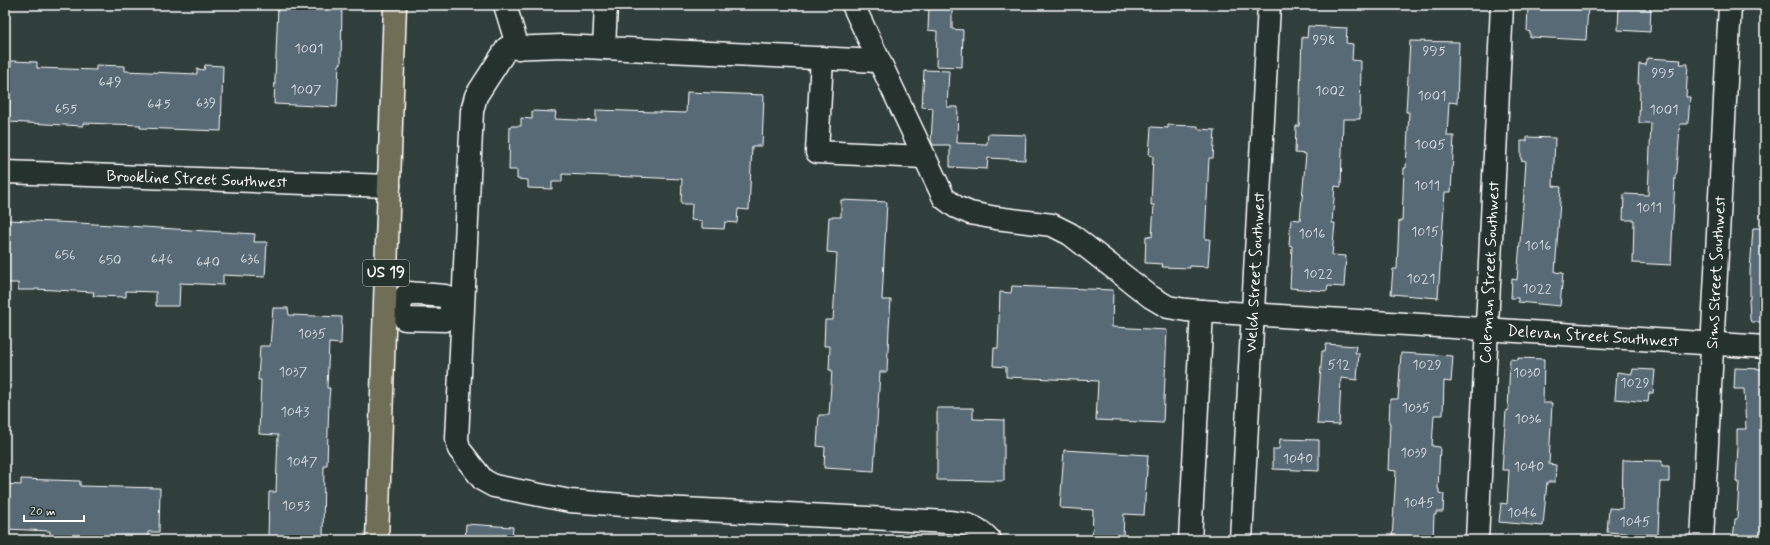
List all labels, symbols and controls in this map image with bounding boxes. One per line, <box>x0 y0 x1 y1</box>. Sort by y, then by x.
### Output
house number: 998 <box>1313 31 1335 49</box>
house number: 1001 <box>295 40 323 58</box>
house number: 995 <box>1422 42 1446 60</box>
house number: 995 <box>1651 64 1675 82</box>
house number: 649 <box>98 73 122 91</box>
house number: 1007 <box>290 81 322 99</box>
house number: 1002 <box>1315 82 1345 100</box>
house number: 1001 <box>1418 87 1446 105</box>
house number: 639 <box>196 94 216 112</box>
house number: 645 <box>147 95 171 113</box>
house number: 655 <box>55 100 77 118</box>
house number: 1001 <box>1650 101 1678 119</box>
house number: 1005 <box>1414 136 1446 154</box>
street label: Brookline Street Southwest <box>106 165 288 193</box>
house number: 1011 <box>1414 177 1440 195</box>
street label: Coleman Street Southwest <box>1475 181 1504 364</box>
street label: Welch Street Southwest <box>1240 191 1270 353</box>
street label: Sims Street Southwest <box>1702 195 1731 350</box>
house number: 1011 <box>1636 199 1662 217</box>
house number: 1015 <box>1411 223 1439 241</box>
house number: 1016 <box>1299 225 1325 243</box>
house number: 1016 <box>1525 237 1551 255</box>
house number: 656 <box>54 246 76 264</box>
house number: 646 <box>151 250 173 268</box>
house number: 636 <box>240 250 260 268</box>
house number: 650 <box>98 251 122 269</box>
house number: 640 <box>196 253 220 271</box>
road number: US 19 <box>363 260 409 286</box>
house number: 1022 <box>1303 265 1333 283</box>
house number: 1021 <box>1407 270 1435 288</box>
house number: 1022 <box>1522 280 1552 298</box>
street label: Delevan Street Southwest <box>1506 320 1679 352</box>
house number: 1035 <box>298 325 326 343</box>
house number: 512 <box>1328 356 1350 374</box>
house number: 1029 <box>1412 356 1442 374</box>
house number: 1037 <box>279 363 308 381</box>
house number: 1030 <box>1513 364 1541 382</box>
house number: 1029 <box>1620 374 1650 392</box>
house number: 1035 <box>1402 399 1430 417</box>
house number: 1043 <box>281 403 309 421</box>
house number: 1036 <box>1514 410 1542 428</box>
house number: 1039 <box>1401 444 1428 462</box>
house number: 1040 <box>1283 450 1313 468</box>
house number: 1047 <box>286 453 318 471</box>
house number: 1040 <box>1514 458 1544 476</box>
house number: 1045 <box>1404 494 1434 512</box>
scale bar <box>24 497 84 523</box>
house number: 1053 <box>282 497 310 515</box>
text: 20 m <box>30 504 56 520</box>
house number: 1046 <box>1507 504 1537 522</box>
house number: 1045 <box>1620 513 1650 531</box>

